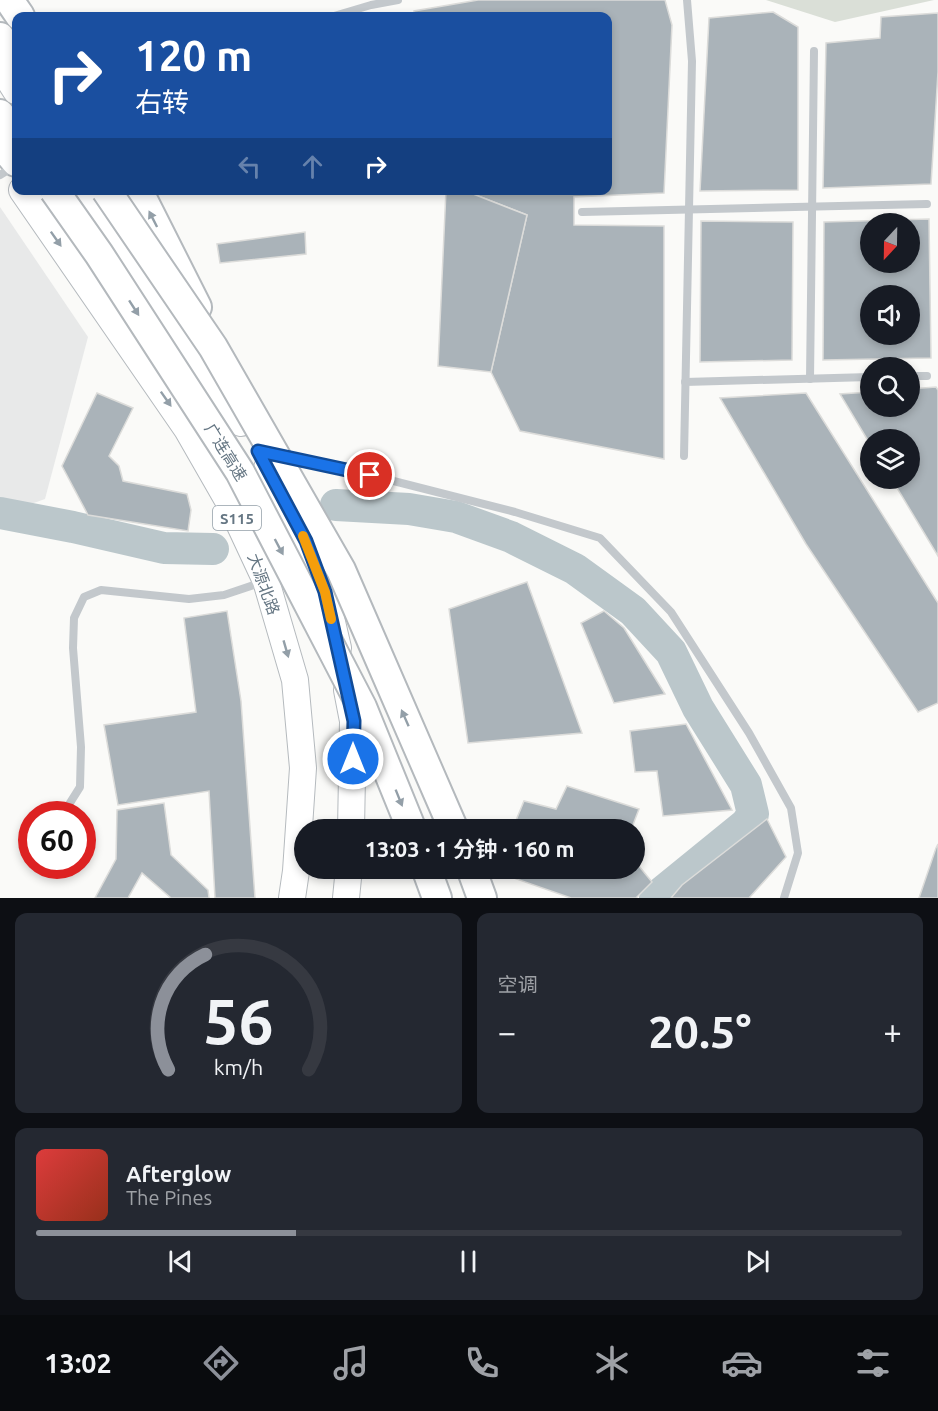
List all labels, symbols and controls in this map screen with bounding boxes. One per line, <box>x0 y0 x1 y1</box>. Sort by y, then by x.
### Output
text: 120 m <box>135 32 252 79</box>
icon: right <box>36 36 114 114</box>
text: 右转 <box>135 87 189 117</box>
icon: left <box>233 150 266 183</box>
icon: ahead <box>296 150 329 183</box>
icon: right <box>359 150 392 183</box>
one-way arrow <box>148 211 158 228</box>
north arrow <box>860 213 920 273</box>
map controls <box>860 213 920 489</box>
one-way arrow <box>50 230 62 246</box>
button: sound <box>860 285 920 345</box>
one-way arrow <box>129 300 140 316</box>
button: search <box>860 357 920 417</box>
one-way arrow <box>160 391 171 407</box>
street label: 广连高速 <box>201 420 251 484</box>
button: layers <box>860 429 920 489</box>
pin <box>344 449 395 500</box>
icon: arrive <box>353 458 386 491</box>
road number: S115 <box>213 506 261 530</box>
one-way arrow <box>274 538 284 555</box>
street label: 大源北路 <box>245 551 283 617</box>
one-way arrow <box>282 640 291 658</box>
one-way arrow <box>400 709 410 727</box>
position arrow <box>321 727 385 791</box>
one-way arrow <box>395 789 404 807</box>
speed limit sign: 60 <box>18 801 96 879</box>
text: 13:03 · 1 分钟 · 160 m <box>365 836 574 861</box>
text: 空调 <box>498 973 538 996</box>
text: 56 <box>203 986 273 1056</box>
text: 20.5° <box>648 1006 751 1057</box>
text: − <box>498 1013 516 1050</box>
text: + <box>883 1013 902 1050</box>
text: km/h <box>213 1055 263 1079</box>
text: Afterglow <box>126 1161 231 1186</box>
text: The Pines <box>126 1186 212 1209</box>
icon: previous <box>164 1245 197 1278</box>
icon: pause <box>452 1245 485 1278</box>
icon: next <box>741 1245 774 1278</box>
icon: directions <box>200 1342 242 1384</box>
icon: music <box>330 1342 372 1384</box>
icon: phone <box>461 1342 503 1384</box>
icon: climate <box>591 1342 633 1384</box>
icon: car <box>721 1342 763 1384</box>
icon: filters <box>852 1342 894 1384</box>
text: 13:02 <box>44 1348 112 1378</box>

